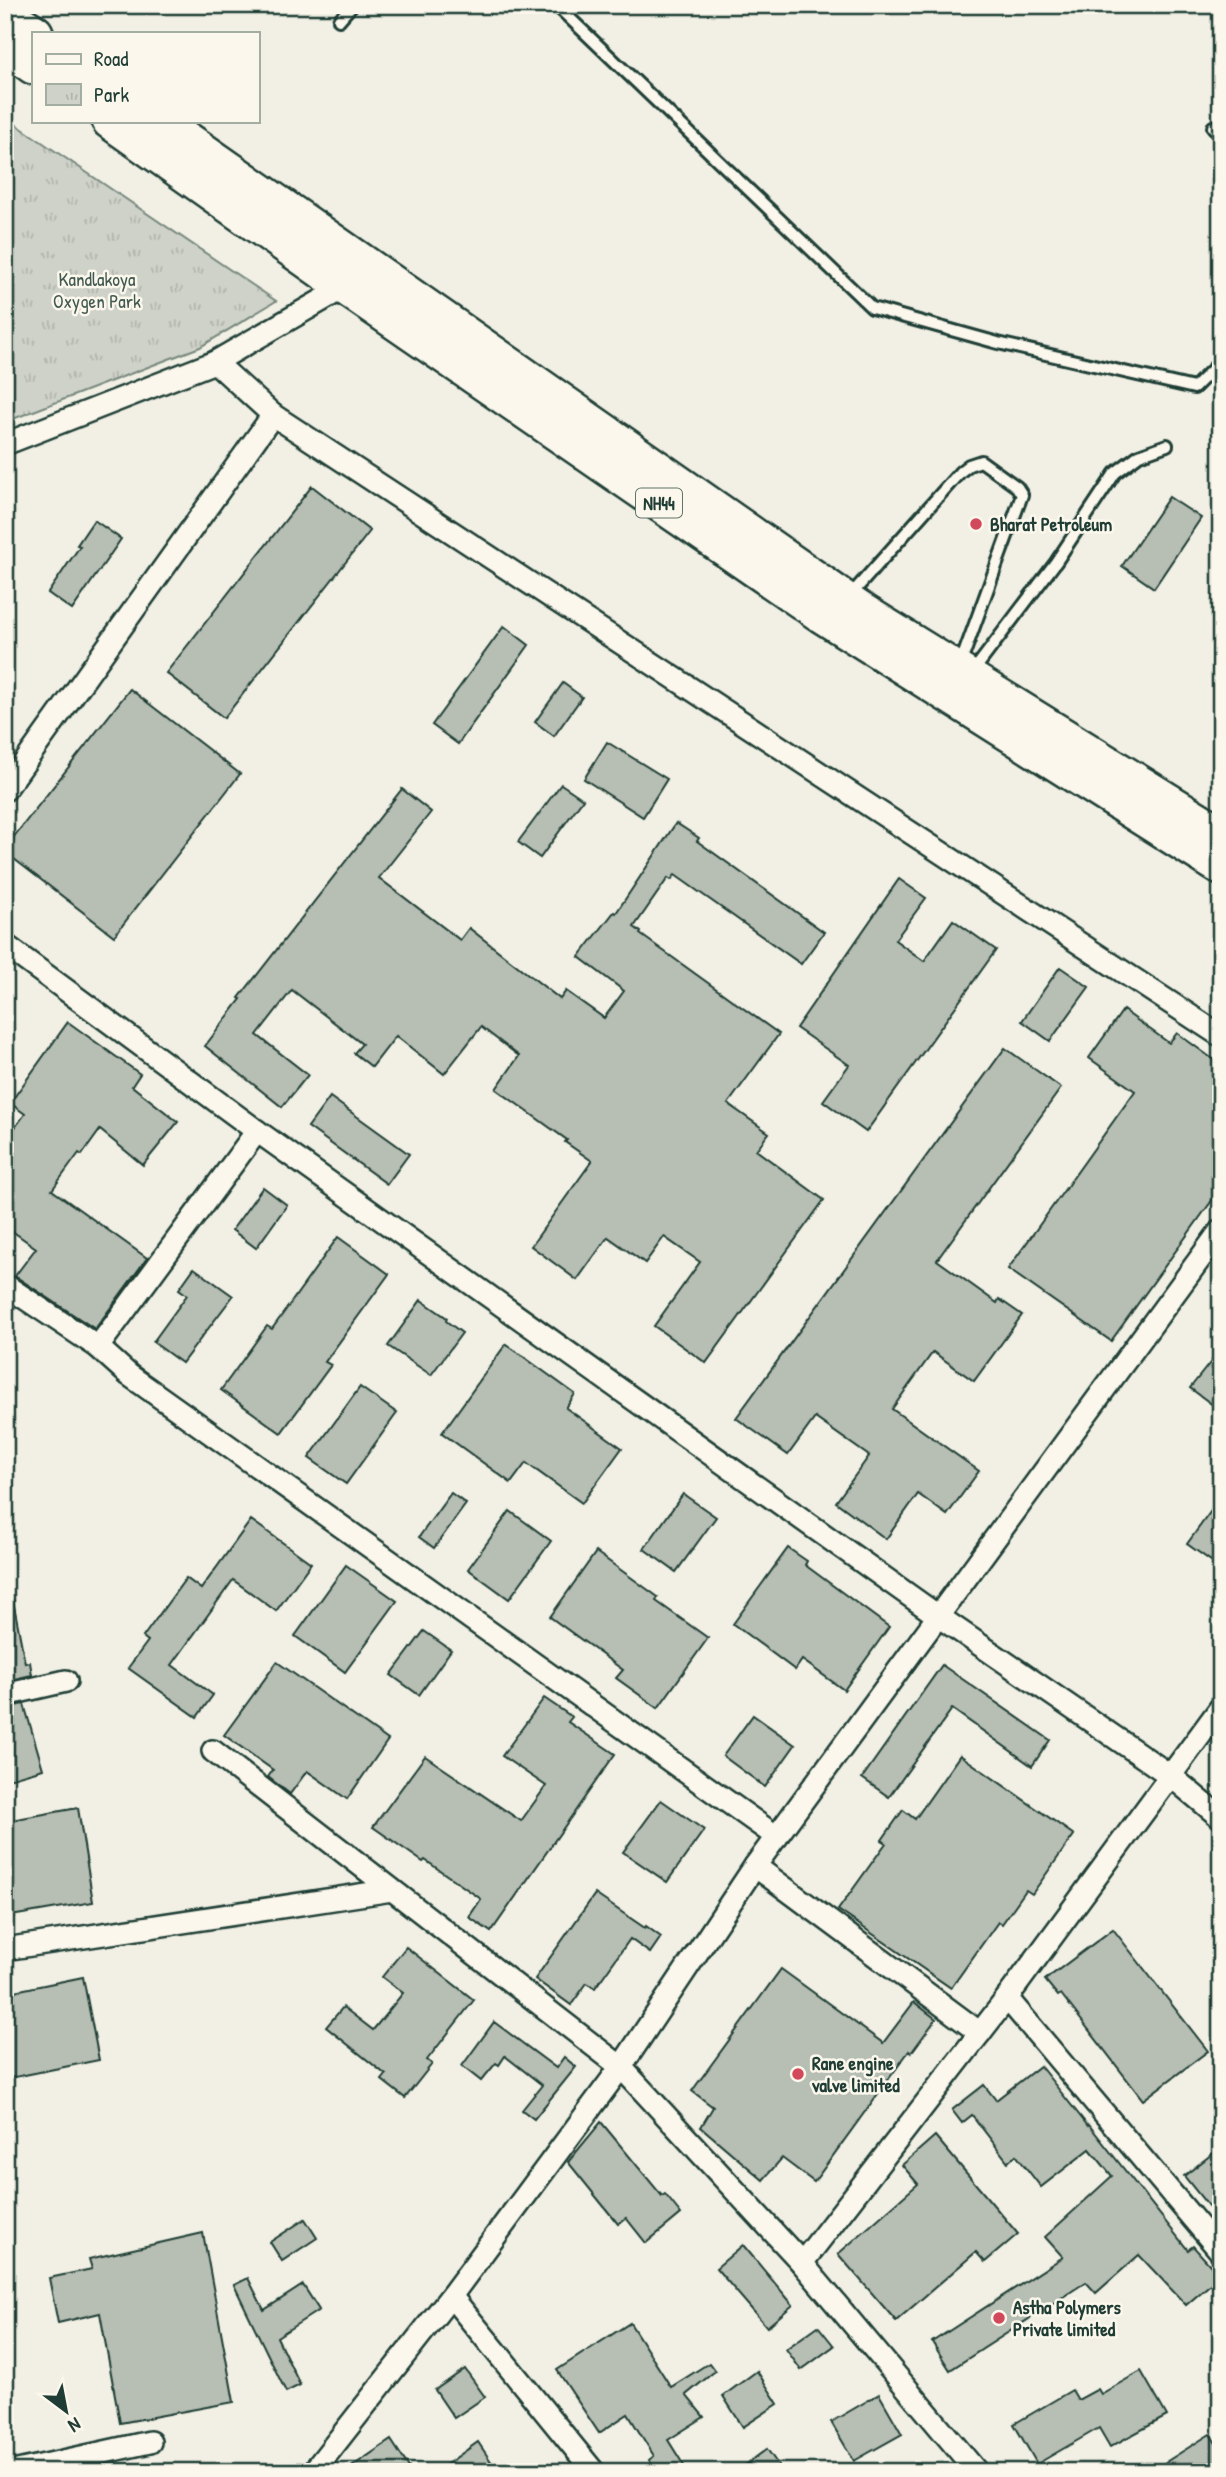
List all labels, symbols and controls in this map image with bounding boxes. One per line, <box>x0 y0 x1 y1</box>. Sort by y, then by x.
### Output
legend <box>32 32 259 122</box>
text: Road <box>94 44 128 73</box>
text: Park <box>94 80 129 109</box>
park label: Kandlakoya Oxygen Park <box>53 266 141 314</box>
road number: NH44 <box>636 489 682 518</box>
place label: Bharat Petroleum <box>990 511 1112 537</box>
marker: Bharat Petroleum <box>968 516 984 532</box>
place label: Rane engine valve limited <box>812 2050 900 2098</box>
marker: Rane engine valve limited <box>790 2066 806 2082</box>
place label: Astha Polymers Private limited <box>1013 2294 1122 2342</box>
marker: Astha Polymers Private limited <box>991 2310 1007 2326</box>
north arrow <box>32 2376 102 2446</box>
text: N <box>64 2412 86 2439</box>

